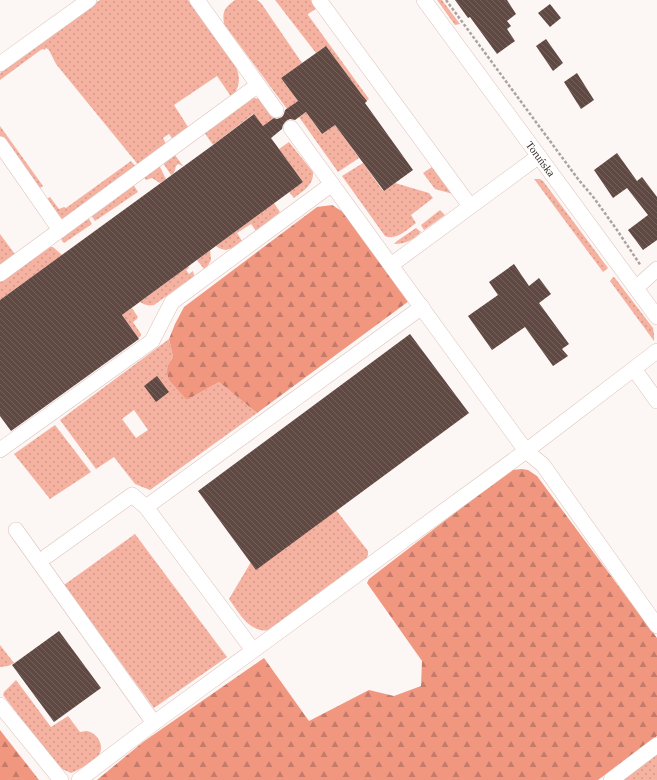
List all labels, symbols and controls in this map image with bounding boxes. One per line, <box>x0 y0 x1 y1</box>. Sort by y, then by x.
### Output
street label: Toruńska <box>524 139 558 179</box>

